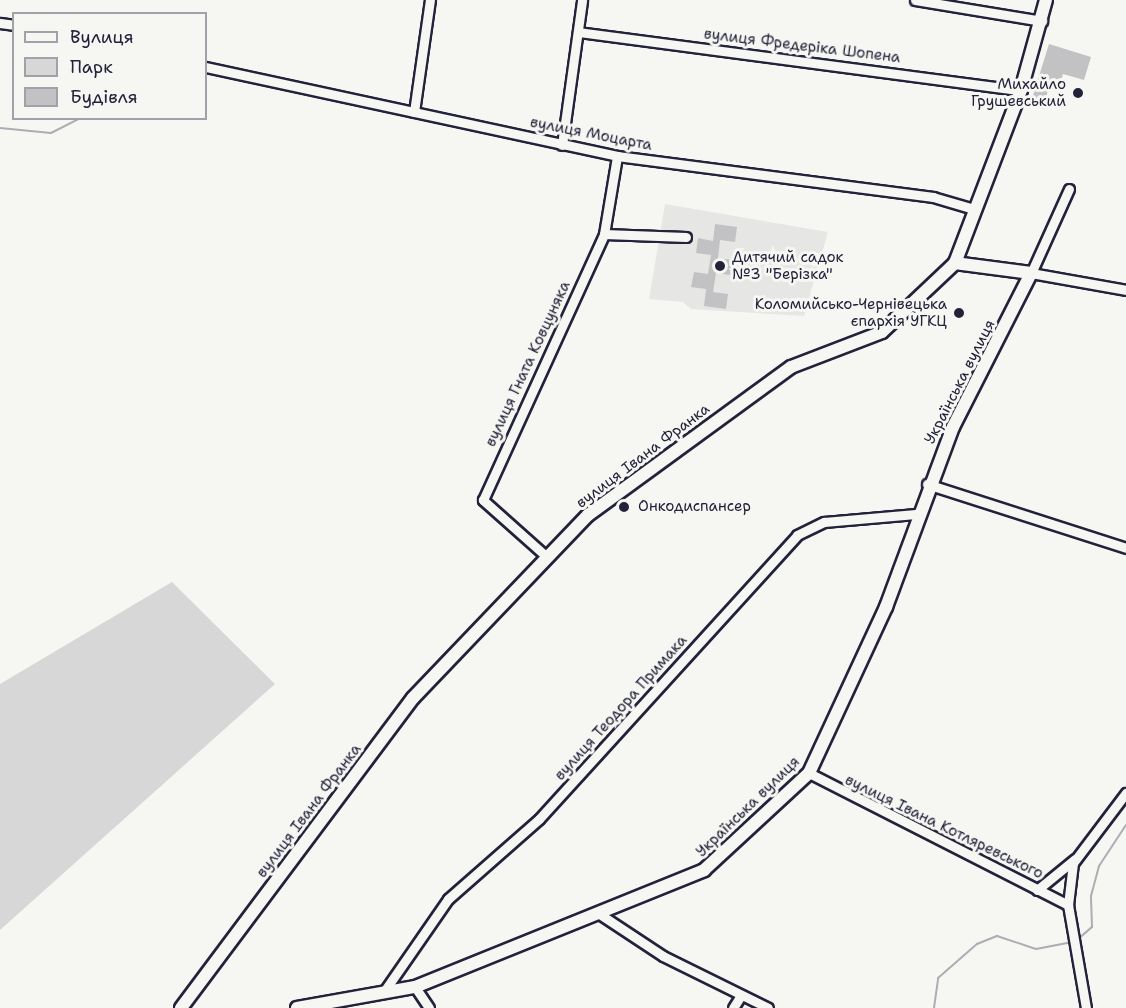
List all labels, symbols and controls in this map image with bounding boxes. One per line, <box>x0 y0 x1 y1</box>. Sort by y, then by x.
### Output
legend <box>12 12 207 120</box>
text: Вулиця <box>70 25 134 49</box>
street label: вулиця Фредеріка Шопена <box>703 25 901 67</box>
text: Парк <box>70 55 113 79</box>
place label: Михайло Грушевський <box>971 75 1066 110</box>
text: Будівля <box>70 85 138 109</box>
marker: Михайло Грушевський <box>1071 86 1085 100</box>
street label: вулиця Моцарта <box>529 113 653 155</box>
place label: Дитячий садок №3 "Берізка" <box>732 248 844 283</box>
marker: Дитячий садок №3 "Берізка" <box>713 259 727 273</box>
street label: вулиця Гната Ковцуняка <box>482 278 574 450</box>
place label: Коломийсько-Чернівецька єпархія УГКЦ <box>755 295 947 330</box>
marker: Коломийсько-Чернівецька єпархія УГКЦ <box>952 306 966 320</box>
street label: Українська вулиця <box>921 317 999 447</box>
street label: вулиця Івана Франка <box>573 400 713 512</box>
marker: Онкодиспансер <box>615 498 633 516</box>
place label: Онкодиспансер <box>638 498 751 516</box>
street label: вулиця Теодора Примака <box>551 632 691 784</box>
street label: вулиця Івана Франка <box>253 741 365 881</box>
street label: Українська вулиця <box>692 753 804 861</box>
street label: вулиця Івана Котляревського <box>842 771 1046 883</box>

